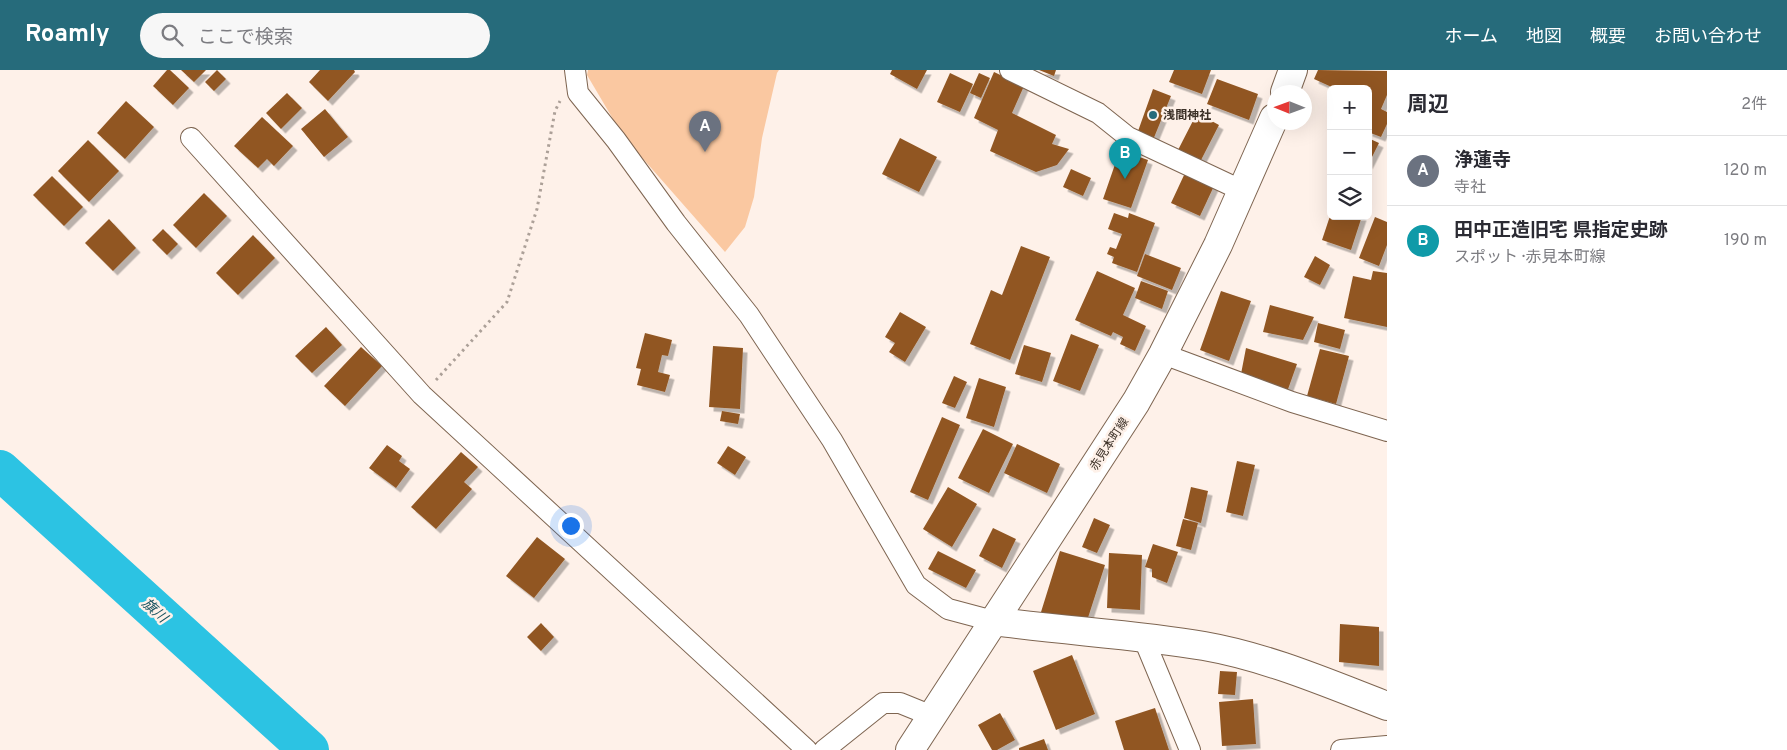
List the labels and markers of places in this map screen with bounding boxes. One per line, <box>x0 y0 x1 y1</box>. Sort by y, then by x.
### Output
place label: 浅間神社 <box>1163 108 1211 124</box>
marker: 浅間神社 <box>1147 109 1159 121</box>
pin: A <box>689 111 721 152</box>
pin: B <box>1109 138 1141 179</box>

